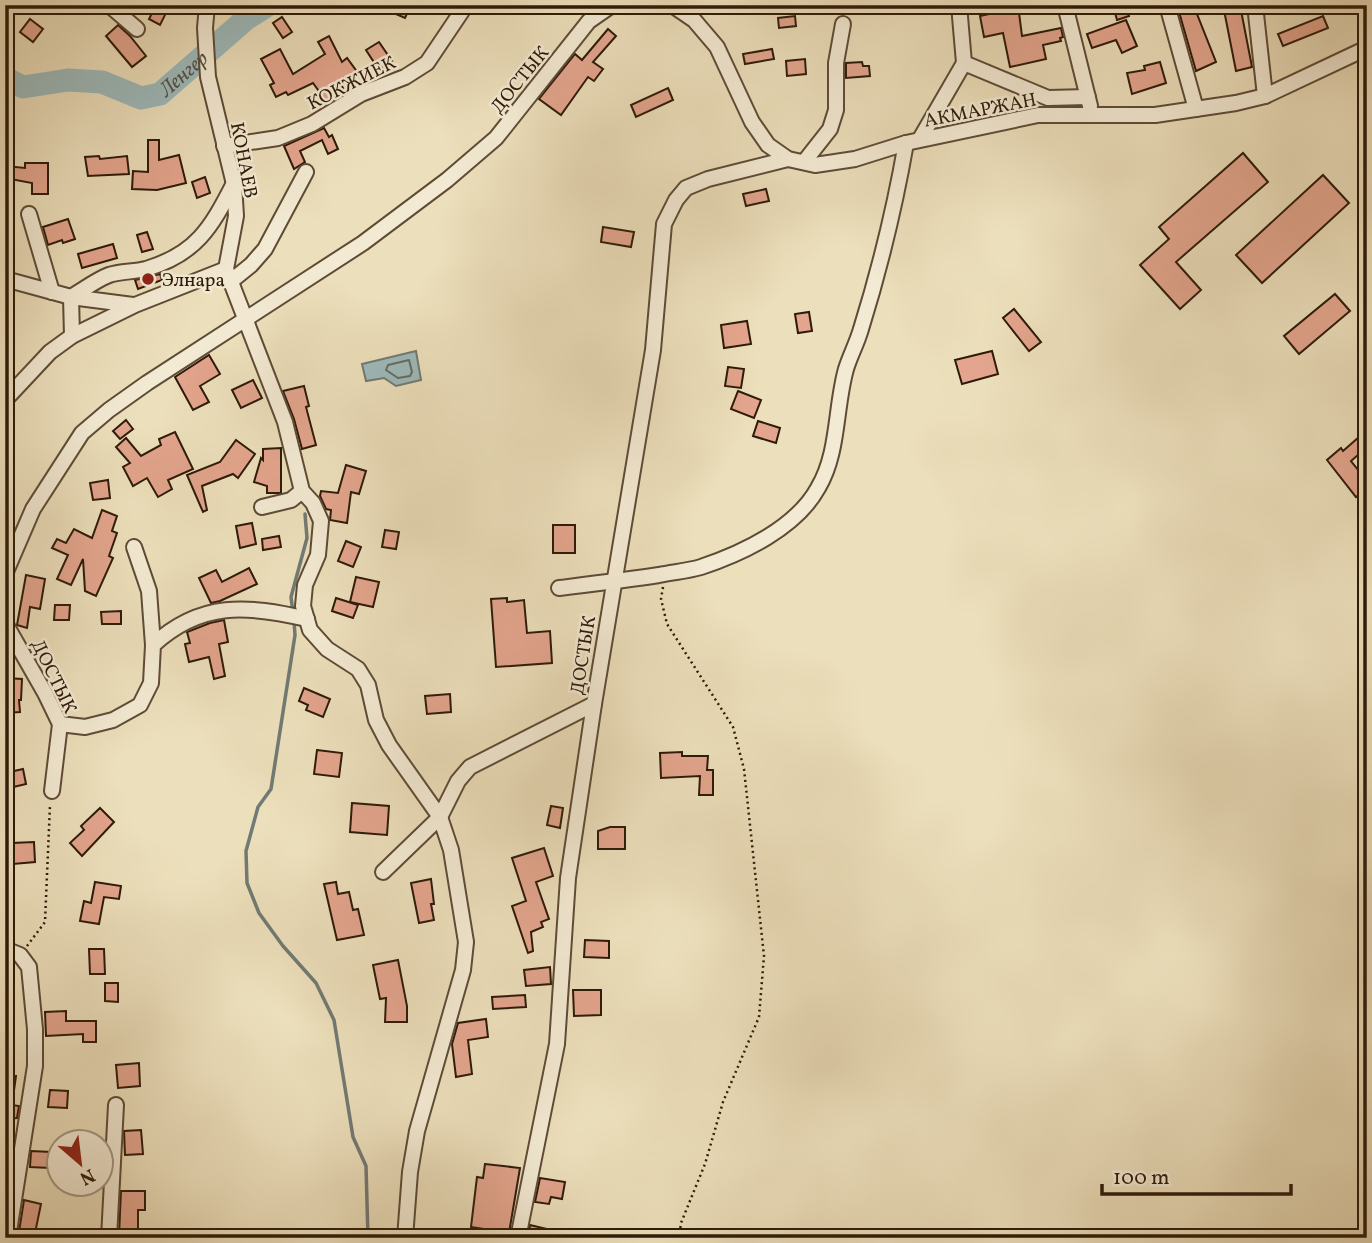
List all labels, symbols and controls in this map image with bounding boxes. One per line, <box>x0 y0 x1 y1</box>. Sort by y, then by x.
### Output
street label: ДОСТЫК <box>485 41 556 119</box>
water label: Ленгер <box>152 45 215 105</box>
street label: КОКЖИЕК <box>303 50 401 117</box>
street label: АКМАРЖАН <box>922 87 1039 135</box>
street label: КОНАЕВ <box>223 120 263 201</box>
place label: Элнара <box>162 268 225 294</box>
marker: Элнара <box>140 271 156 287</box>
street label: ДОСТЫК <box>565 614 603 697</box>
street label: ДОСТЫК <box>24 635 82 719</box>
north arrow <box>46 1128 116 1198</box>
scale bar <box>1102 1152 1292 1196</box>
text: N <box>75 1162 99 1191</box>
text: 100 m <box>1113 1164 1170 1193</box>

